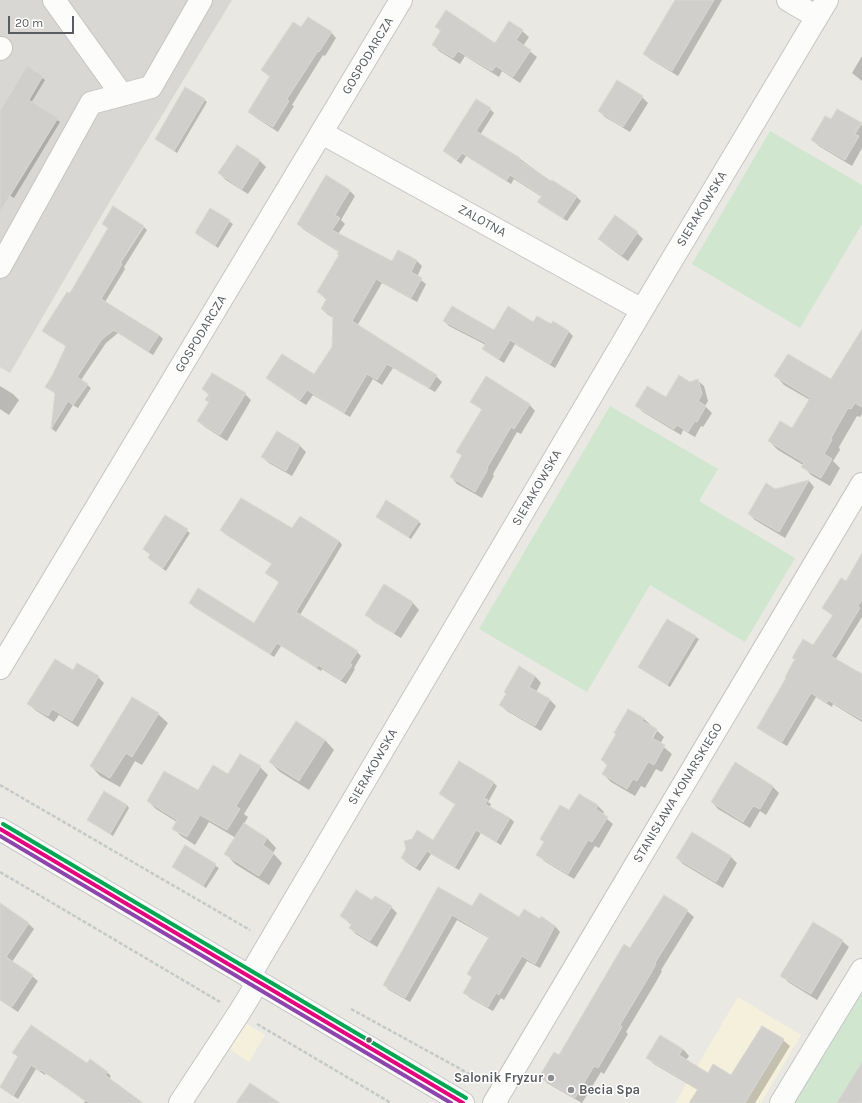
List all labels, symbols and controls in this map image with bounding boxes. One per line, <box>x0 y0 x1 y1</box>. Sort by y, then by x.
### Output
scale bar <box>10 8 76 34</box>
street label: GOSPODARCZA <box>339 15 397 97</box>
text: 20 m <box>15 16 43 30</box>
street label: SIERAKOWSKA <box>673 168 731 250</box>
street label: ZALOTNA <box>455 201 509 241</box>
street label: GOSPODARCZA <box>172 293 230 375</box>
street label: SIERAKOWSKA <box>509 447 565 529</box>
street label: STANISŁAWA KONARSKIEGO <box>630 720 726 866</box>
street label: SIERAKOWSKA <box>345 726 401 808</box>
unlabelled marker <box>364 1035 374 1045</box>
place label: Salonik Fryzur <box>454 1070 543 1086</box>
marker: Salonik Fryzur <box>546 1073 556 1083</box>
place label: Becia Spa <box>579 1082 640 1098</box>
marker: Becia Spa <box>566 1085 576 1095</box>

